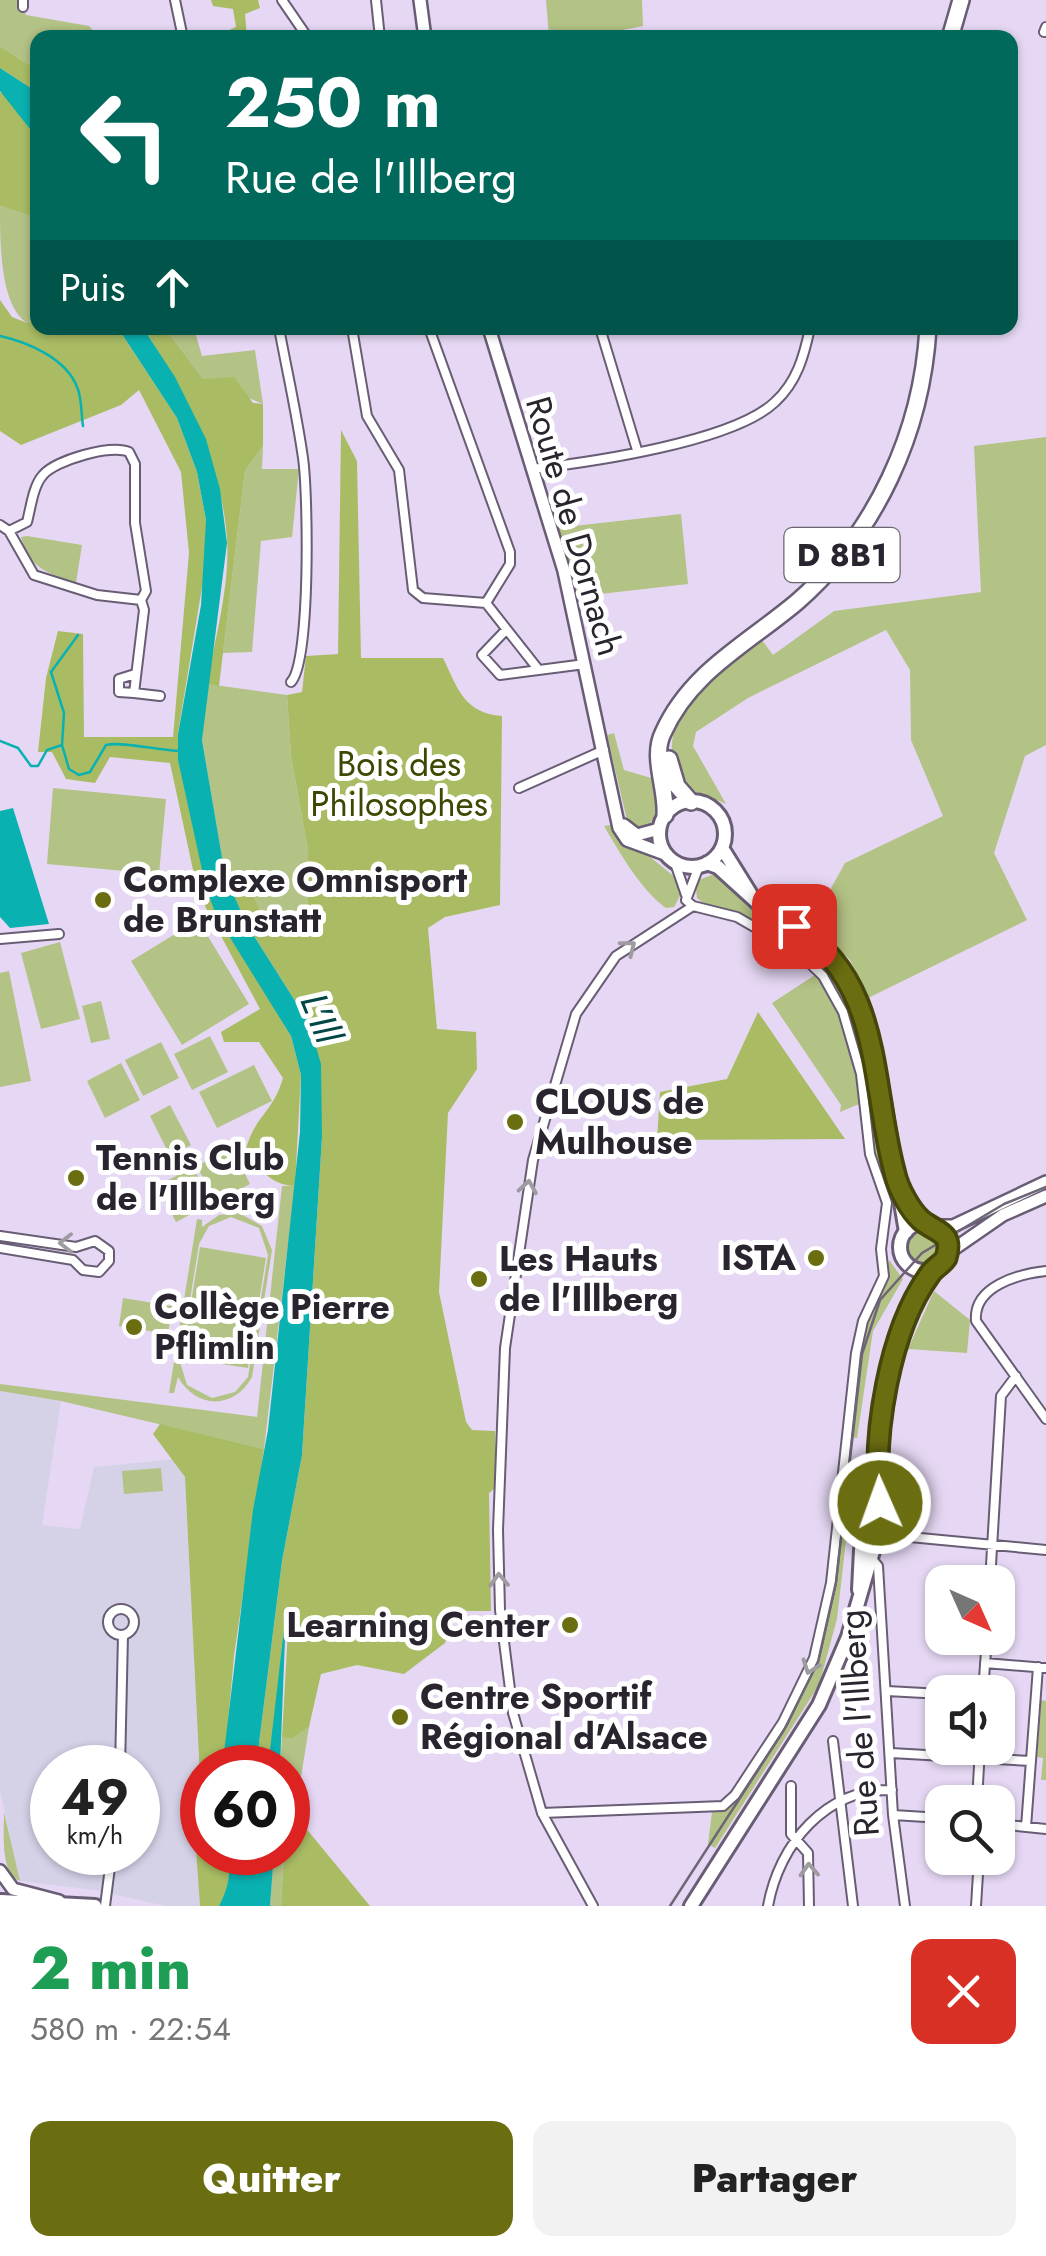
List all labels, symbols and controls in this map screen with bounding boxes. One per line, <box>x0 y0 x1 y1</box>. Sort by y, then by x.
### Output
text: 250 m <box>225 52 441 153</box>
icon: left <box>60 70 190 200</box>
text: Rue de l'Illberg <box>225 145 517 210</box>
text: Puis <box>60 260 125 315</box>
icon: ahead <box>145 260 200 315</box>
street label: Route de Dornach <box>513 390 635 662</box>
road number: D 8B1 <box>784 528 900 582</box>
park label: Bois des Philosophes <box>310 739 488 829</box>
place label: Complexe Omnisport de Brunstatt <box>123 855 467 945</box>
pin <box>752 884 837 969</box>
marker: Complexe Omnisport de Brunstatt <box>92 889 114 911</box>
icon: arrive <box>767 899 822 954</box>
one-way arrow <box>617 941 635 959</box>
water label: L'Ill <box>287 984 357 1053</box>
place label: CLOUS de Mulhouse <box>535 1077 704 1167</box>
marker: CLOUS de Mulhouse <box>504 1111 526 1133</box>
place label: Tennis Club de l'Illberg <box>96 1133 284 1223</box>
marker: Tennis Club de l'Illberg <box>65 1167 87 1189</box>
one-way arrow <box>517 1179 538 1196</box>
one-way arrow <box>58 1232 74 1254</box>
place label: ISTA <box>721 1233 796 1283</box>
place label: Les Hauts de l'Illberg <box>499 1234 678 1324</box>
marker: ISTA <box>805 1247 827 1269</box>
marker: Les Hauts de l'Illberg <box>468 1268 490 1290</box>
place label: Collège Pierre Pflimlin <box>154 1282 390 1372</box>
marker: Collège Pierre Pflimlin <box>123 1316 145 1338</box>
position arrow <box>828 1451 932 1555</box>
north arrow <box>925 1565 1015 1655</box>
map controls <box>925 1565 1015 1875</box>
one-way arrow <box>488 1572 510 1588</box>
place label: Learning Center <box>286 1600 551 1650</box>
street label: Rue de l'Illberg <box>826 1608 892 1838</box>
marker: Learning Center <box>559 1614 581 1636</box>
one-way arrow <box>801 1657 822 1674</box>
place label: Centre Sportif Régional d'Alsace <box>420 1672 708 1762</box>
button: sound <box>925 1675 1015 1765</box>
marker: Centre Sportif Régional d'Alsace <box>389 1706 411 1728</box>
speed limit sign: 60 <box>180 1745 310 1875</box>
text: 49 <box>61 1761 129 1834</box>
button: search <box>925 1785 1015 1875</box>
text: km/h <box>67 1817 123 1853</box>
one-way arrow <box>799 1862 820 1878</box>
text: 2 min <box>30 1925 191 2012</box>
button: close <box>911 1939 1016 2044</box>
text: 580 m · 22:54 <box>30 2006 231 2052</box>
button: Quitter <box>30 2121 513 2236</box>
button: Partager <box>533 2121 1016 2236</box>

